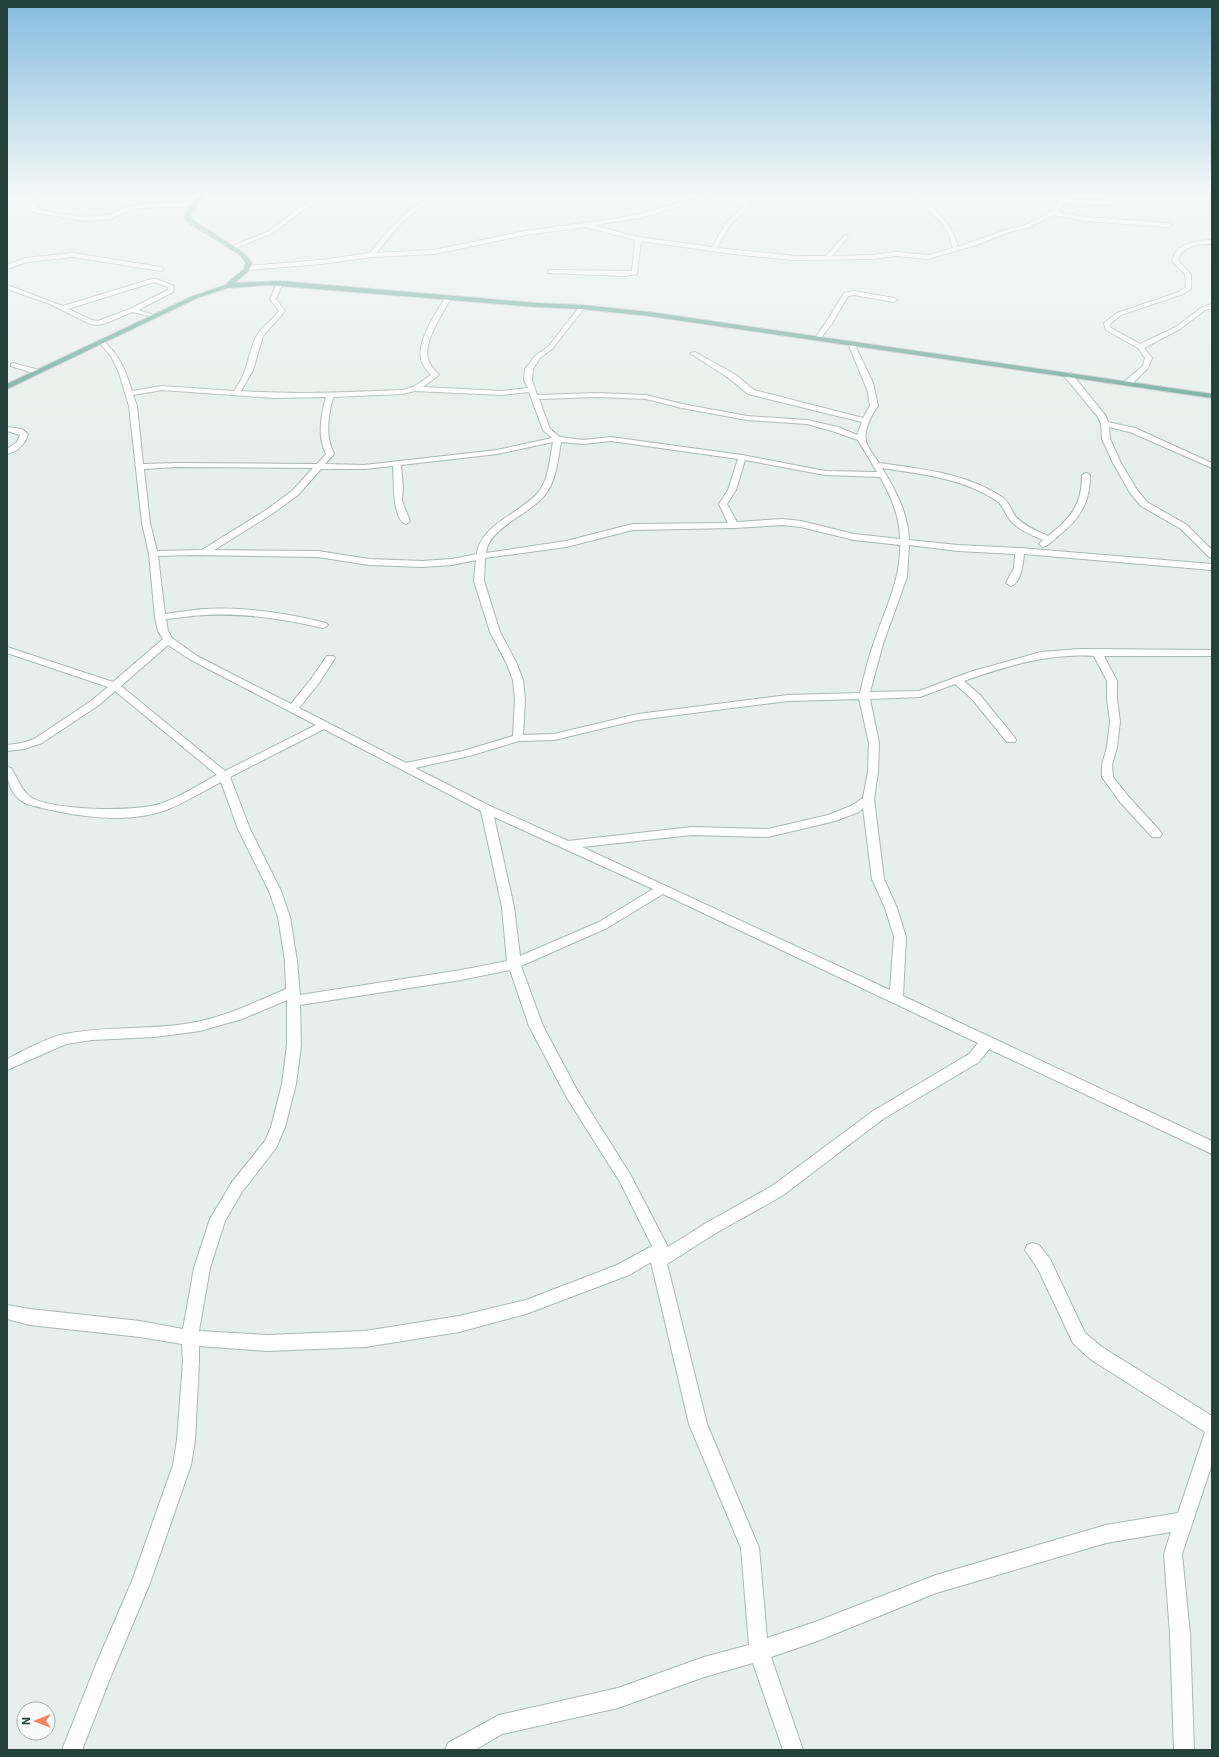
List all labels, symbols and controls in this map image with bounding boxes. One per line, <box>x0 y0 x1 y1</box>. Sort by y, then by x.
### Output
north arrow <box>16 1701 56 1741</box>
text: N <box>19 1717 32 1725</box>

